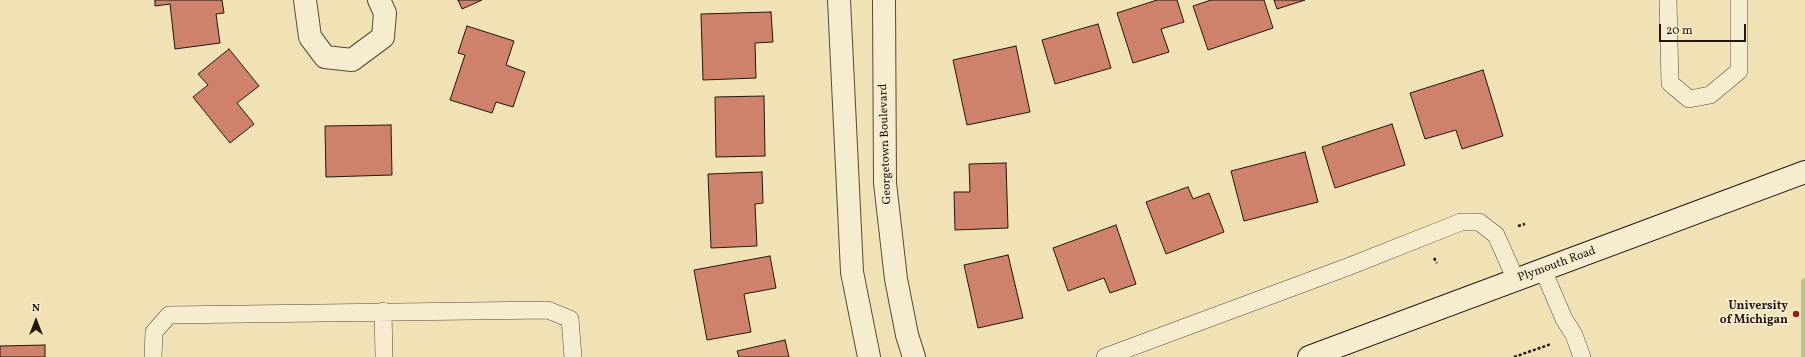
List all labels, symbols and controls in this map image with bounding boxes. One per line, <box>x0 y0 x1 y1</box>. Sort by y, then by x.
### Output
scale bar <box>1661 16 1748 42</box>
text: 20 m <box>1666 23 1693 39</box>
street label: Georgetown Boulevard <box>877 83 895 205</box>
street label: Plymouth Road <box>1516 244 1598 286</box>
place label: University of Michigan <box>1720 300 1788 328</box>
north arrow <box>16 301 56 341</box>
text: N <box>32 301 40 316</box>
marker: University of Michigan <box>1791 309 1801 319</box>

